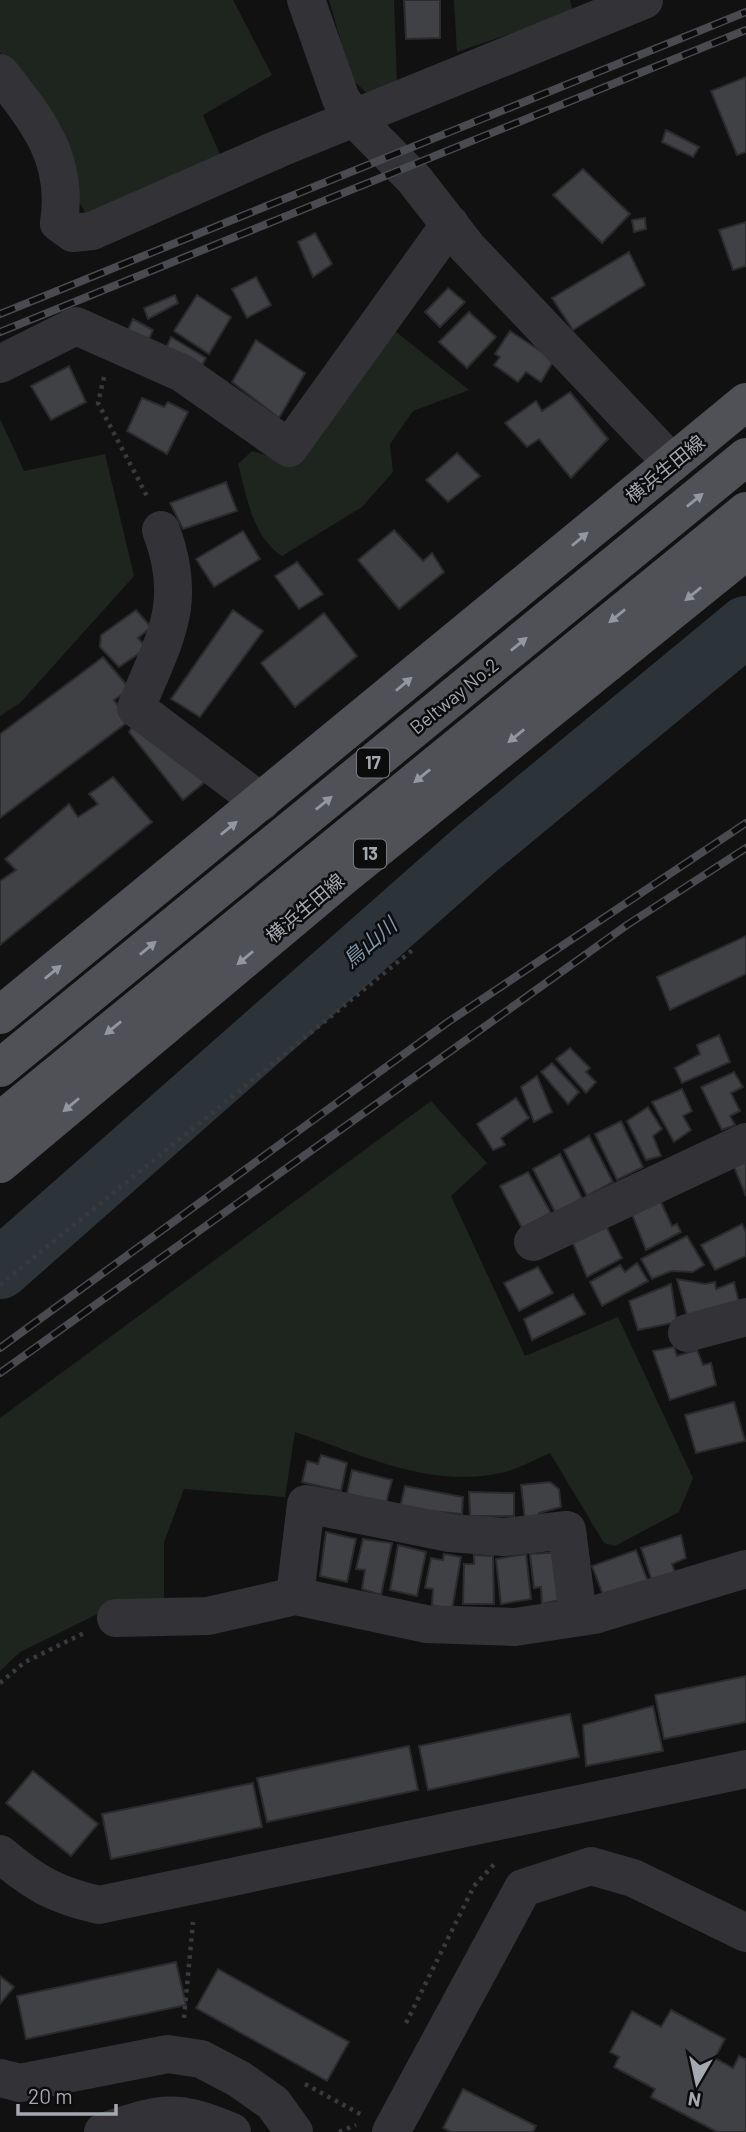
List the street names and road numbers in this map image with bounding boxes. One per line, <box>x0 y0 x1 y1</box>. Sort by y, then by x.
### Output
street label: 横浜生田線 <box>621 430 709 507</box>
street label: Beltway No.2 <box>405 653 503 738</box>
road number: 17 <box>357 748 389 778</box>
road number: 13 <box>354 840 386 868</box>
street label: 横浜生田線 <box>261 868 348 947</box>

